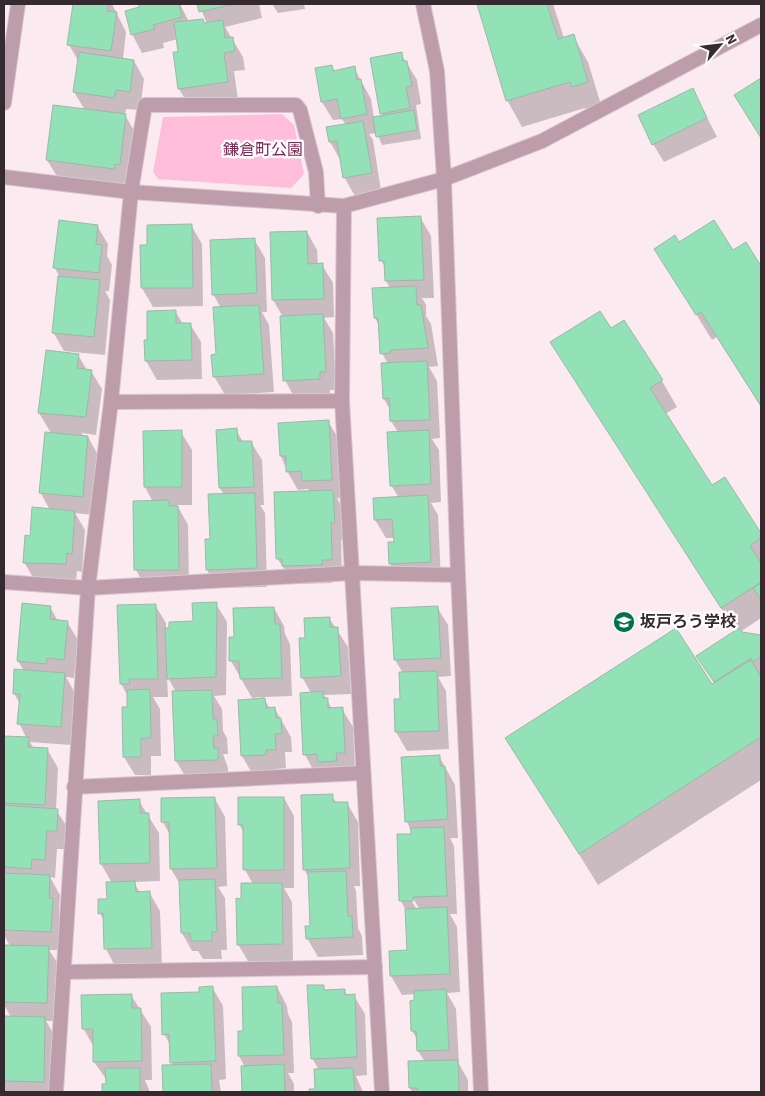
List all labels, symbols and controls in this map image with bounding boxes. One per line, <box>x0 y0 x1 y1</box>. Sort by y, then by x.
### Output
north arrow <box>695 20 745 70</box>
text: N <box>720 31 742 48</box>
park label: 鎌倉町公園 <box>223 139 303 161</box>
school or university icon: 坂戸ろう学校 <box>612 610 636 634</box>
place label: 坂戸ろう学校 <box>640 611 736 633</box>

